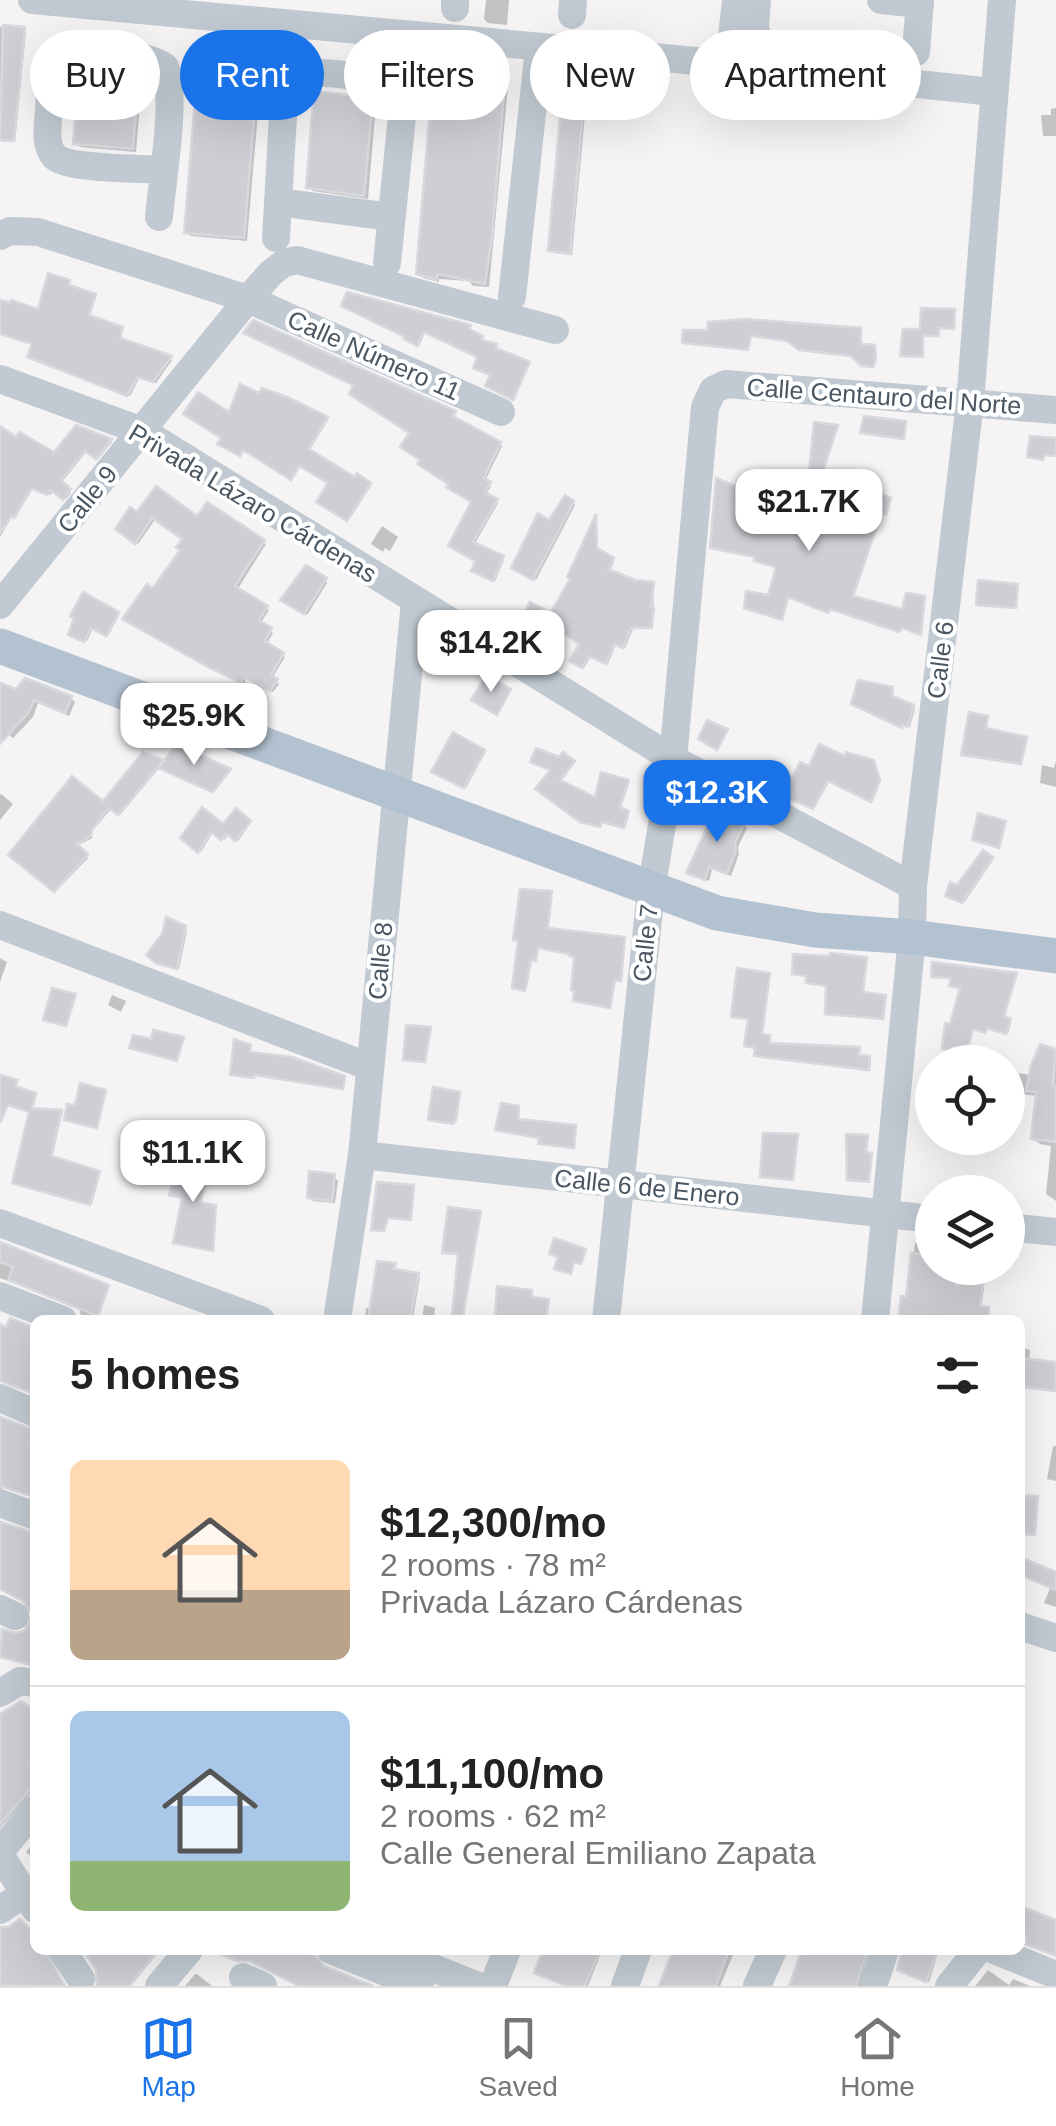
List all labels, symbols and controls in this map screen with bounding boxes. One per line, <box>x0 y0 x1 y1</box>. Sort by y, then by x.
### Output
chip: Buy <box>30 30 160 120</box>
chip: Rent <box>180 30 324 120</box>
chip: Filters <box>344 30 510 120</box>
chip: New <box>530 30 670 120</box>
chip: Apartment <box>690 30 921 120</box>
street label: Calle Número 11 <box>283 304 465 406</box>
street label: Calle Centauro del Norte <box>746 372 1022 420</box>
street label: Privada Lázaro Cárdenas <box>124 418 382 588</box>
street label: Calle 9 <box>52 460 122 538</box>
pin: $21.7K <box>728 469 890 554</box>
text: $21.7K <box>757 483 861 519</box>
pin: $14.2K <box>410 610 572 695</box>
street label: Calle 6 <box>921 620 959 700</box>
text: $14.2K <box>439 624 543 660</box>
pin: $25.9K <box>113 683 275 768</box>
text: $25.9K <box>142 697 246 733</box>
pin: $12.3K <box>636 760 798 845</box>
text: $12.3K <box>665 774 769 810</box>
street label: Calle 7 <box>627 903 663 983</box>
street label: Calle 8 <box>363 921 397 1001</box>
map controls <box>915 1045 1025 1285</box>
button: locate <box>915 1045 1025 1155</box>
pin: $11.1K <box>112 1120 274 1205</box>
text: $11.1K <box>142 1134 244 1170</box>
street label: Calle 6 de Enero <box>553 1163 741 1211</box>
button: layers <box>915 1175 1025 1285</box>
icon: filters <box>930 1348 985 1403</box>
text: 5 homes <box>70 1351 240 1398</box>
text: $12,300/mo <box>380 1499 607 1546</box>
icon: home <box>150 1500 270 1620</box>
text: 2 rooms · 78 m² <box>380 1547 606 1583</box>
text: Privada Lázaro Cárdenas <box>380 1584 743 1620</box>
text: $11,100/mo <box>380 1750 604 1797</box>
icon: home <box>150 1751 270 1871</box>
text: 2 rooms · 62 m² <box>380 1798 606 1834</box>
text: Calle General Emiliano Zapata <box>380 1835 816 1871</box>
tab: Map <box>141 2011 196 2103</box>
tab: Saved <box>478 2011 558 2103</box>
tab: Home <box>840 2011 915 2103</box>

